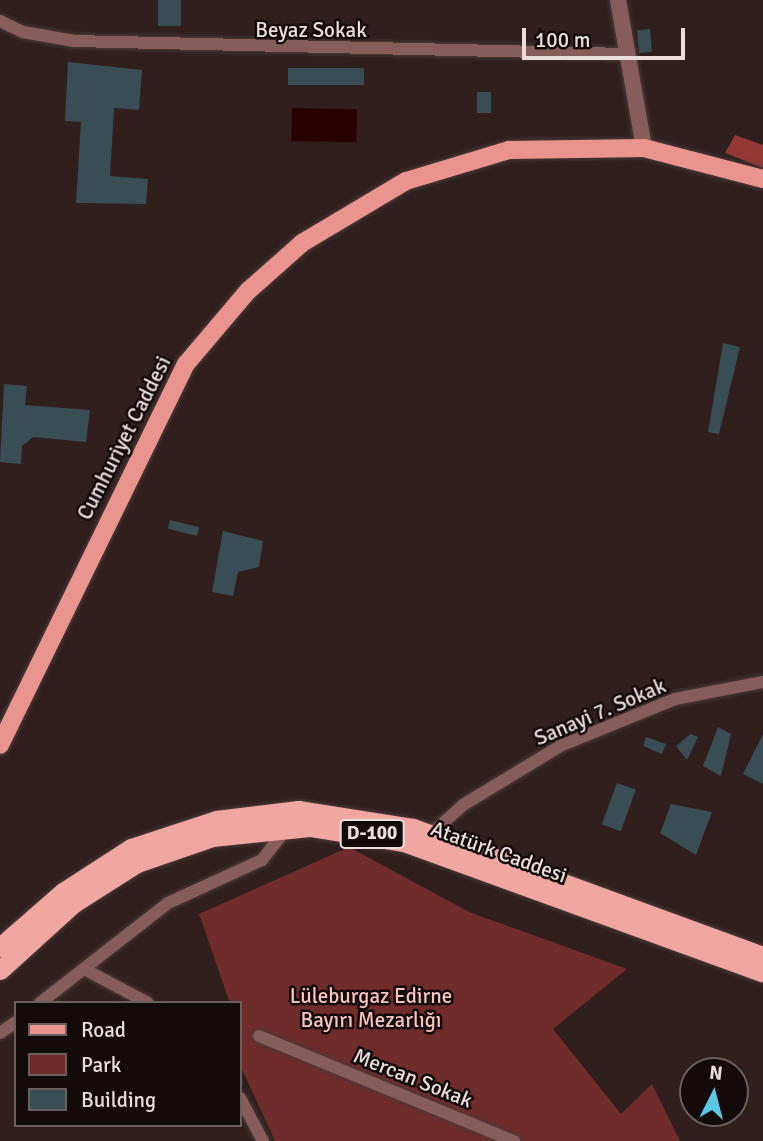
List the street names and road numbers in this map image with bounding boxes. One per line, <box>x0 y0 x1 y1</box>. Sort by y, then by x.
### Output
street label: Beyaz Sokak <box>255 17 367 43</box>
street label: Cumhuriyet Caddesi <box>72 352 176 524</box>
street label: Sanayi 7. Sokak <box>531 673 669 751</box>
street label: Atatürk Caddesi <box>428 816 570 888</box>
road number: D-100 <box>339 818 405 849</box>
street label: Mercan Sokak <box>350 1043 476 1113</box>

